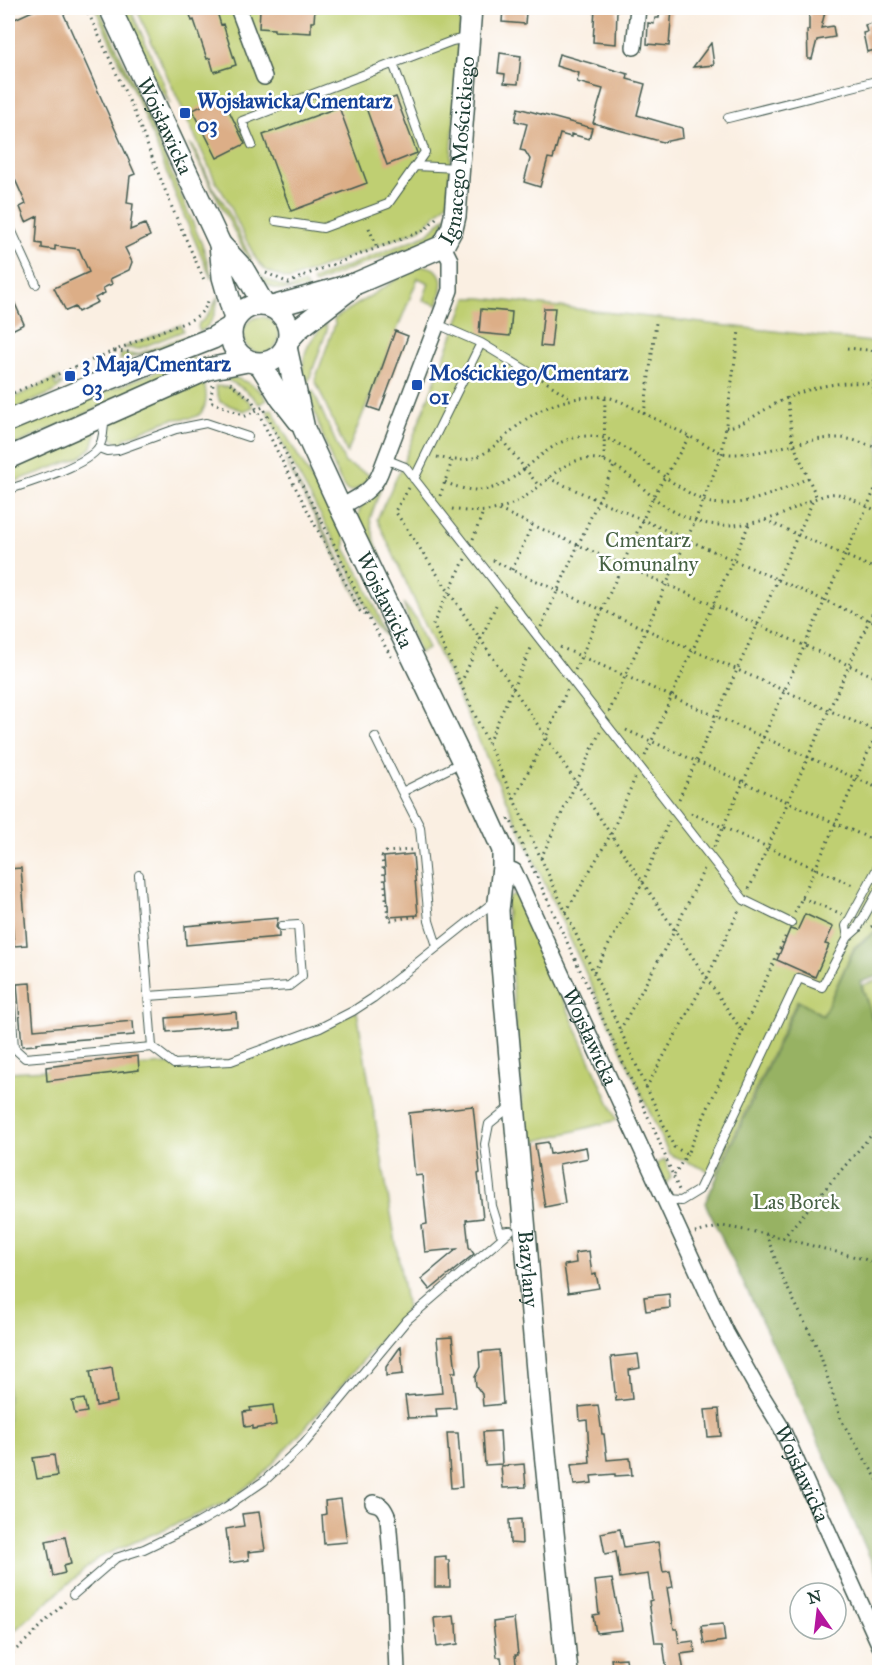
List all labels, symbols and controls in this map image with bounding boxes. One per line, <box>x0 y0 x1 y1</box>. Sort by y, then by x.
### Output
street label: Ignacego Mościckiego <box>433 55 480 249</box>
street label: Wojsławicka <box>131 73 199 179</box>
place label: Wojsławicka/Cmentarz 03 <box>197 88 393 138</box>
marker: Wojsławicka/Cmentarz 03 <box>178 106 192 120</box>
place label: 3 Maja/Cmentarz 03 <box>82 351 231 401</box>
place label: Mościckiego/Cmentarz 01 <box>429 360 629 410</box>
marker: 3 Maja/Cmentarz 03 <box>63 369 77 383</box>
marker: Mościckiego/Cmentarz 01 <box>410 378 424 392</box>
park label: Cmentarz Komunalny <box>598 527 700 577</box>
street label: Wojsławicka <box>351 547 419 653</box>
street label: Wojsławicka <box>557 984 624 1089</box>
park label: Las Borek <box>752 1189 840 1215</box>
street label: Bazylany <box>512 1229 545 1310</box>
street label: Wojsławicka <box>769 1421 835 1526</box>
north arrow <box>788 1581 848 1641</box>
text: N <box>806 1586 824 1608</box>

